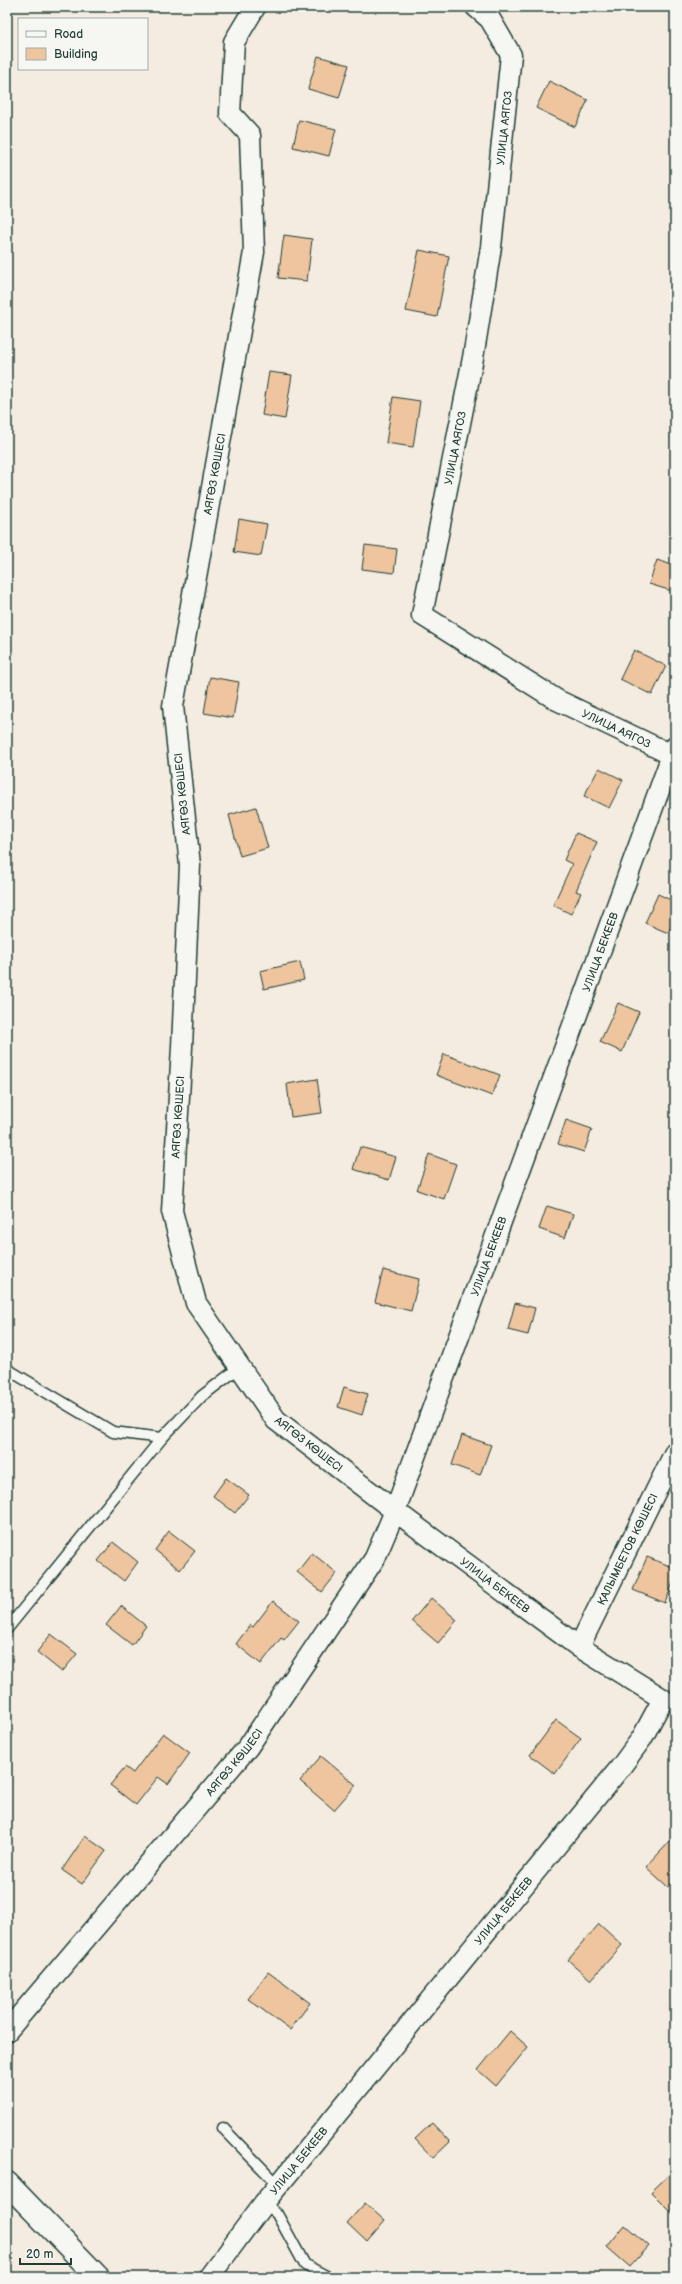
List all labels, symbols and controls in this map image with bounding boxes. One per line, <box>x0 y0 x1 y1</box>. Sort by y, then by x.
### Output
legend <box>18 18 148 70</box>
text: Road <box>54 27 83 42</box>
text: Building <box>54 47 98 62</box>
street label: УЛИЦА АЯГОЗ <box>494 90 515 166</box>
street label: УЛИЦА АЯГОЗ <box>442 410 469 486</box>
street label: АЯГӨЗ КӨШЕСІ <box>201 432 229 517</box>
street label: УЛИЦА АЯГОЗ <box>580 707 653 751</box>
street label: АЯГӨЗ КӨШЕСІ <box>172 752 193 837</box>
street label: УЛИЦА БЕКЕЕВ <box>580 910 621 993</box>
street label: АЯГӨЗ КӨШЕСІ <box>169 1075 187 1160</box>
street label: УЛИЦА БЕКЕЕВ <box>468 1215 509 1298</box>
street label: АЯГӨЗ КӨШЕСІ <box>271 1413 345 1475</box>
street label: ҚАЛЫМБЕТОВ КӨШЕСІ <box>595 1492 661 1607</box>
street label: УЛИЦА БЕКЕЕВ <box>457 1555 532 1616</box>
street label: АЯГӨЗ КӨШЕСІ <box>203 1726 265 1799</box>
street label: УЛИЦА БЕКЕЕВ <box>472 1874 535 1947</box>
street label: УЛИЦА БЕКЕЕВ <box>268 2124 331 2197</box>
scale bar <box>20 2240 71 2266</box>
text: 20 m <box>26 2247 53 2262</box>

